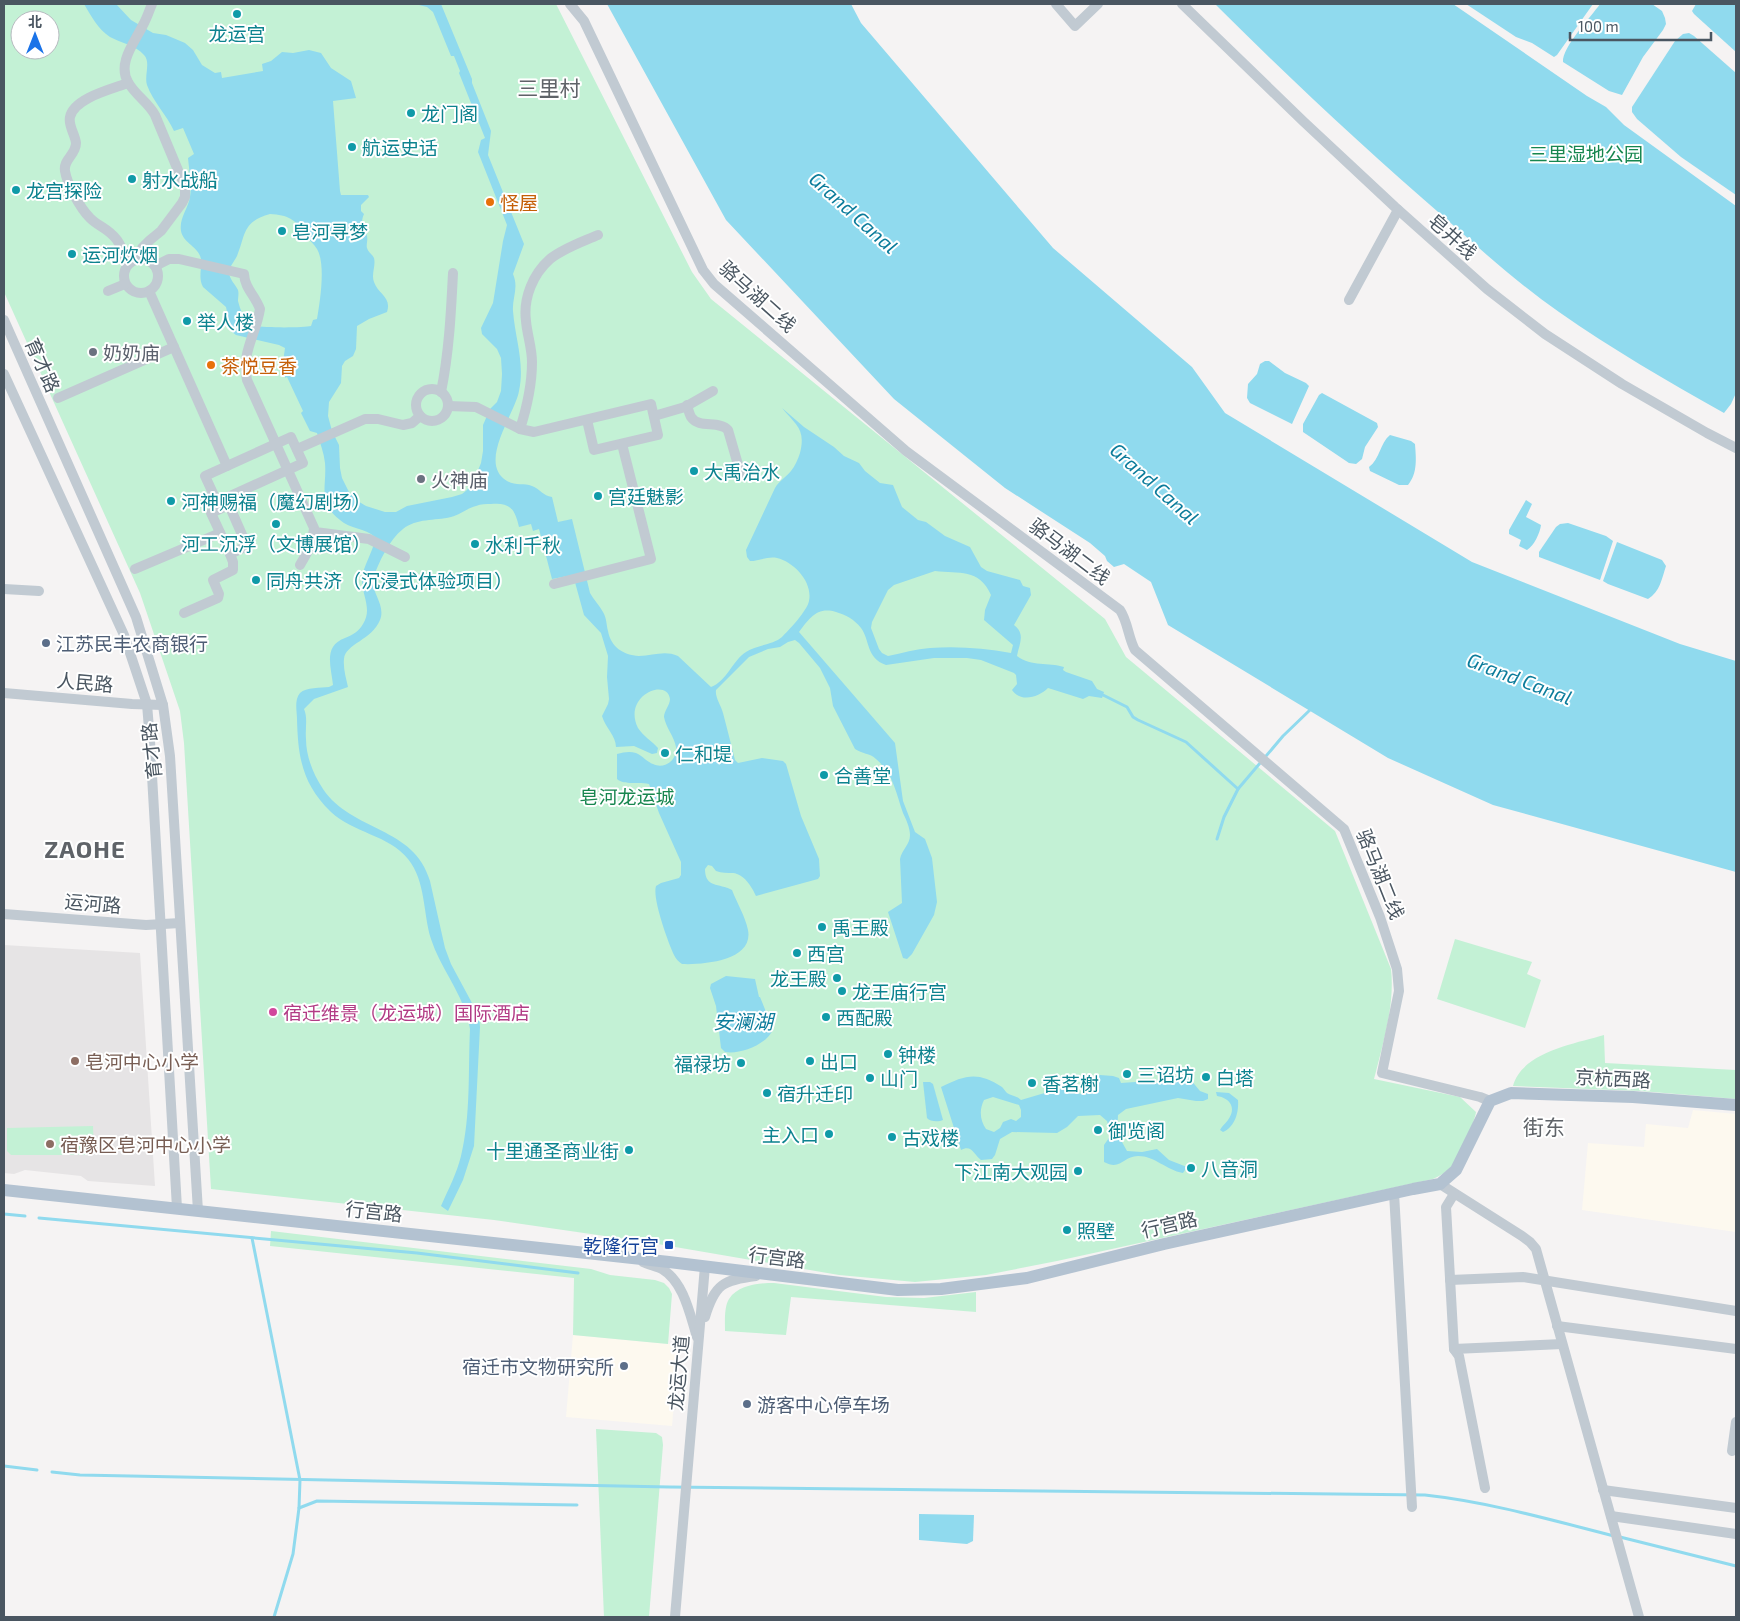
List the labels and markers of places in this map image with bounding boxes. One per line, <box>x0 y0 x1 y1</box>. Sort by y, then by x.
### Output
marker: 龙运宫 <box>231 8 243 20</box>
place label: 龙运宫 <box>208 22 266 45</box>
place label: 龙门阁 <box>421 102 478 125</box>
marker: 龙门阁 <box>405 107 417 119</box>
place label: 航运史话 <box>362 136 438 159</box>
marker: 航运史话 <box>346 141 358 153</box>
place label: 射水战船 <box>142 168 218 191</box>
marker: 射水战船 <box>126 173 138 185</box>
place label: 龙宫探险 <box>26 179 102 202</box>
marker: 龙宫探险 <box>10 184 22 196</box>
place label: 怪屋 <box>500 191 538 214</box>
marker: 怪屋 <box>484 196 496 208</box>
place label: 皂河寻梦 <box>292 220 368 243</box>
marker: 皂河寻梦 <box>276 225 288 237</box>
place label: 运河炊烟 <box>82 243 158 266</box>
marker: 运河炊烟 <box>66 248 78 260</box>
place label: 举人楼 <box>197 310 254 333</box>
marker: 举人楼 <box>181 315 193 327</box>
place label: 奶奶庙 <box>103 341 160 364</box>
marker: 奶奶庙 <box>87 346 99 358</box>
place label: 茶悦豆香 <box>221 354 297 377</box>
marker: 茶悦豆香 <box>205 359 217 371</box>
place label: 大禹治水 <box>704 460 780 483</box>
marker: 大禹治水 <box>688 465 700 477</box>
place label: 火神庙 <box>431 468 488 491</box>
marker: 火神庙 <box>415 473 427 485</box>
place label: 宫廷魅影 <box>608 485 684 508</box>
place label: 河神赐福（魔幻剧场） <box>181 490 371 513</box>
marker: 宫廷魅影 <box>592 490 604 502</box>
marker: 河神赐福（魔幻剧场） <box>165 495 177 507</box>
marker: 河工沉浮（文博展馆） <box>270 518 282 530</box>
place label: 河工沉浮（文博展馆） <box>181 532 371 555</box>
place label: 水利千秋 <box>485 533 561 556</box>
marker: 水利千秋 <box>469 538 481 550</box>
place label: 同舟共济（沉浸式体验项目） <box>266 569 513 592</box>
marker: 同舟共济（沉浸式体验项目） <box>250 574 262 586</box>
place label: 江苏民丰农商银行 <box>56 632 208 655</box>
marker: 江苏民丰农商银行 <box>40 637 52 649</box>
place label: 仁和堤 <box>675 742 732 765</box>
marker: 仁和堤 <box>659 747 671 759</box>
place label: 合善堂 <box>834 764 891 787</box>
marker: 合善堂 <box>818 769 830 781</box>
place label: 禹王殿 <box>832 916 889 939</box>
marker: 禹王殿 <box>816 921 828 933</box>
place label: 西宫 <box>807 942 845 965</box>
marker: 西宫 <box>791 947 803 959</box>
place label: 龙王殿 <box>770 967 827 990</box>
marker: 龙王殿 <box>831 972 843 984</box>
place label: 龙王庙行宫 <box>852 980 947 1003</box>
marker: 龙王庙行宫 <box>836 985 848 997</box>
place label: 宿迁维景（龙运城）国际酒店 <box>283 1001 530 1024</box>
marker: 宿迁维景（龙运城）国际酒店 <box>267 1006 279 1018</box>
place label: 西配殿 <box>836 1006 893 1029</box>
marker: 西配殿 <box>820 1011 832 1023</box>
place label: 钟楼 <box>898 1043 936 1066</box>
marker: 钟楼 <box>882 1048 894 1060</box>
place label: 皂河中心小学 <box>85 1050 199 1073</box>
place label: 出口 <box>820 1050 858 1073</box>
place label: 福禄坊 <box>674 1052 731 1075</box>
marker: 皂河中心小学 <box>69 1055 81 1067</box>
marker: 出口 <box>804 1055 816 1067</box>
marker: 福禄坊 <box>735 1057 747 1069</box>
place label: 三诏坊 <box>1137 1063 1194 1086</box>
place label: 白塔 <box>1216 1066 1254 1089</box>
place label: 山门 <box>880 1067 918 1090</box>
marker: 三诏坊 <box>1121 1068 1133 1080</box>
marker: 白塔 <box>1200 1071 1212 1083</box>
marker: 山门 <box>864 1072 876 1084</box>
place label: 香茗榭 <box>1042 1072 1099 1095</box>
marker: 香茗榭 <box>1026 1077 1038 1089</box>
place label: 宿升迁印 <box>777 1082 853 1105</box>
marker: 宿升迁印 <box>761 1087 773 1099</box>
place label: 御览阁 <box>1108 1119 1165 1142</box>
place label: 主入口 <box>762 1123 819 1146</box>
marker: 御览阁 <box>1092 1124 1104 1136</box>
place label: 古戏楼 <box>902 1126 959 1149</box>
marker: 主入口 <box>823 1128 835 1140</box>
marker: 古戏楼 <box>886 1131 898 1143</box>
place label: 宿豫区皂河中心小学 <box>60 1133 231 1156</box>
marker: 宿豫区皂河中心小学 <box>44 1138 56 1150</box>
place label: 十里通圣商业街 <box>486 1139 619 1162</box>
marker: 十里通圣商业街 <box>623 1144 635 1156</box>
place label: 八音洞 <box>1201 1157 1258 1180</box>
place label: 下江南大观园 <box>954 1160 1068 1183</box>
marker: 八音洞 <box>1185 1162 1197 1174</box>
marker: 下江南大观园 <box>1072 1165 1084 1177</box>
place label: 照壁 <box>1077 1219 1115 1242</box>
marker: 照壁 <box>1061 1224 1073 1236</box>
place label: 乾隆行宫 <box>583 1234 659 1257</box>
marker: 乾隆行宫 <box>663 1239 675 1251</box>
place label: 宿迁市文物研究所 <box>462 1355 614 1378</box>
marker: 宿迁市文物研究所 <box>618 1360 630 1372</box>
place label: 游客中心停车场 <box>757 1393 890 1416</box>
marker: 游客中心停车场 <box>741 1398 753 1410</box>

